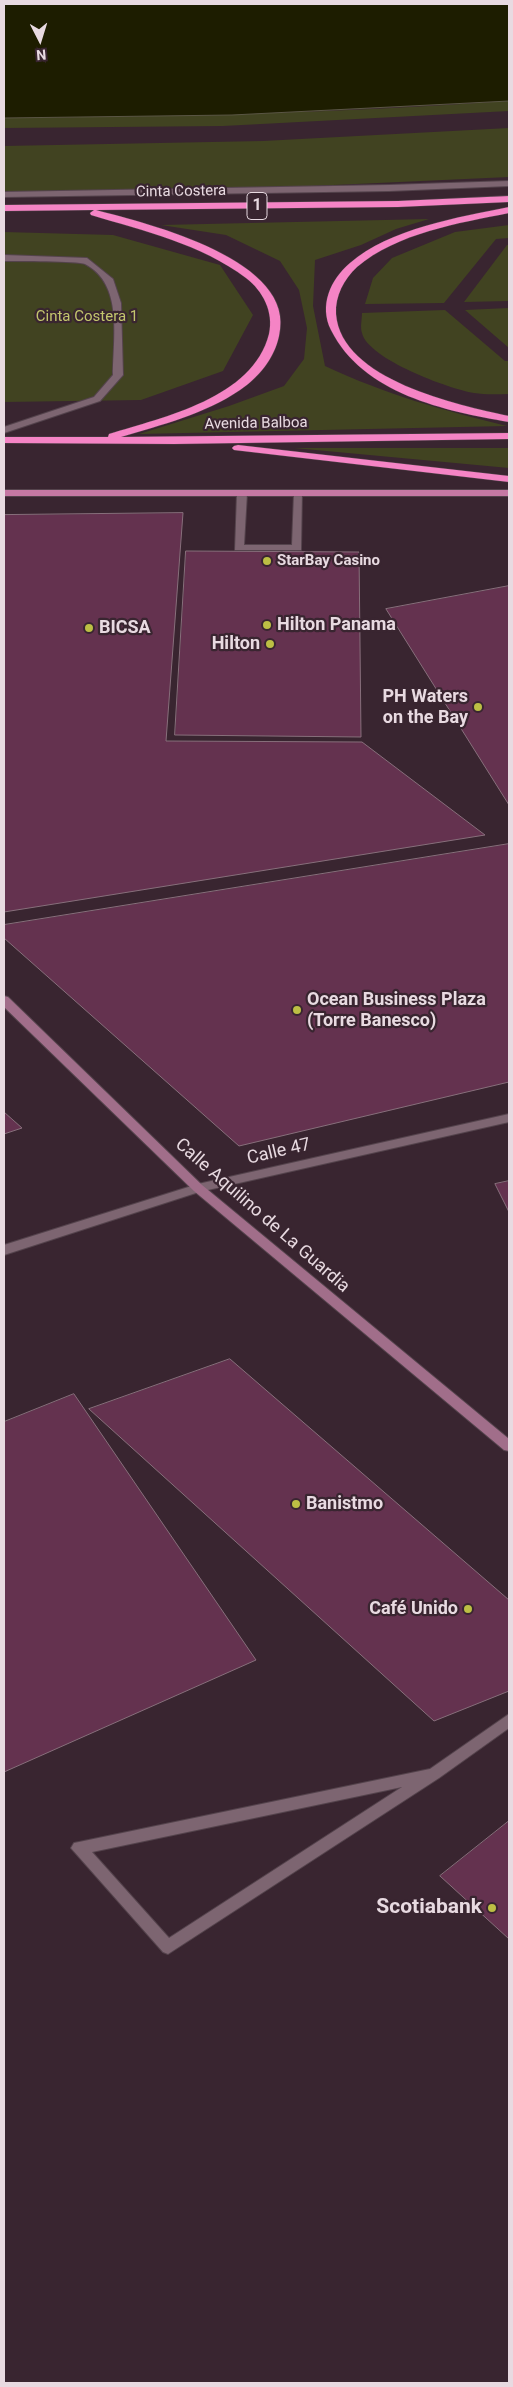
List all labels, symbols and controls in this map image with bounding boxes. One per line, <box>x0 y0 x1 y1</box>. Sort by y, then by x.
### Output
north arrow <box>15 15 65 65</box>
text: N <box>36 47 47 63</box>
street label: Cinta Costera <box>136 182 226 202</box>
road number: 1 <box>247 192 267 220</box>
park label: Cinta Costera 1 <box>36 308 138 326</box>
street label: Avenida Balboa <box>204 414 308 434</box>
place label: StarBay Casino <box>277 552 380 570</box>
marker: StarBay Casino <box>261 555 273 567</box>
place label: Hilton Panama <box>277 614 396 636</box>
place label: BICSA <box>99 617 151 639</box>
marker: Hilton Panama <box>261 619 273 631</box>
marker: BICSA <box>83 622 95 634</box>
place label: Hilton <box>212 633 260 655</box>
marker: Hilton <box>264 638 276 650</box>
place label: PH Waters on the Bay <box>382 686 468 729</box>
marker: PH Waters on the Bay <box>472 701 484 713</box>
place label: Ocean Business Plaza (Torre Banesco) <box>307 989 486 1032</box>
marker: Ocean Business Plaza (Torre Banesco) <box>291 1004 303 1016</box>
street label: Calle Aquilino de La Guardia <box>170 1134 354 1298</box>
street label: Calle 47 <box>245 1134 313 1170</box>
place label: Banistmo <box>306 1493 383 1515</box>
marker: Banistmo <box>290 1498 302 1510</box>
place label: Café Unido <box>369 1598 458 1620</box>
marker: Café Unido <box>462 1603 474 1615</box>
place label: Scotiabank <box>376 1895 482 1921</box>
marker: Scotiabank <box>486 1902 498 1914</box>

